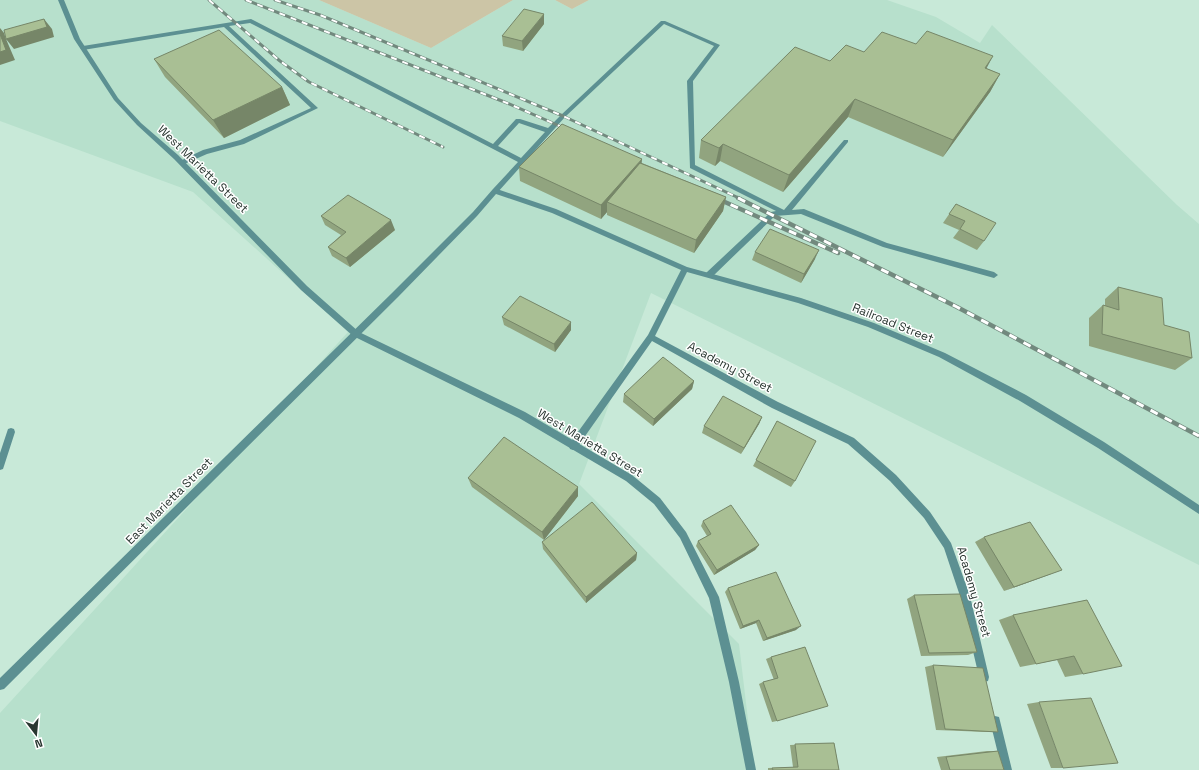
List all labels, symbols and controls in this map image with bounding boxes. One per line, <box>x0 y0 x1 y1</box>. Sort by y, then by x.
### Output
street label: West Marietta Street <box>154 122 252 216</box>
street label: Railroad Street <box>850 299 936 347</box>
street label: Academy Street <box>685 338 775 396</box>
street label: West Marietta Street <box>534 405 646 481</box>
street label: East Marietta Street <box>122 454 216 548</box>
street label: Academy Street <box>953 545 995 639</box>
north arrow <box>16 714 56 754</box>
text: N <box>33 736 44 751</box>

